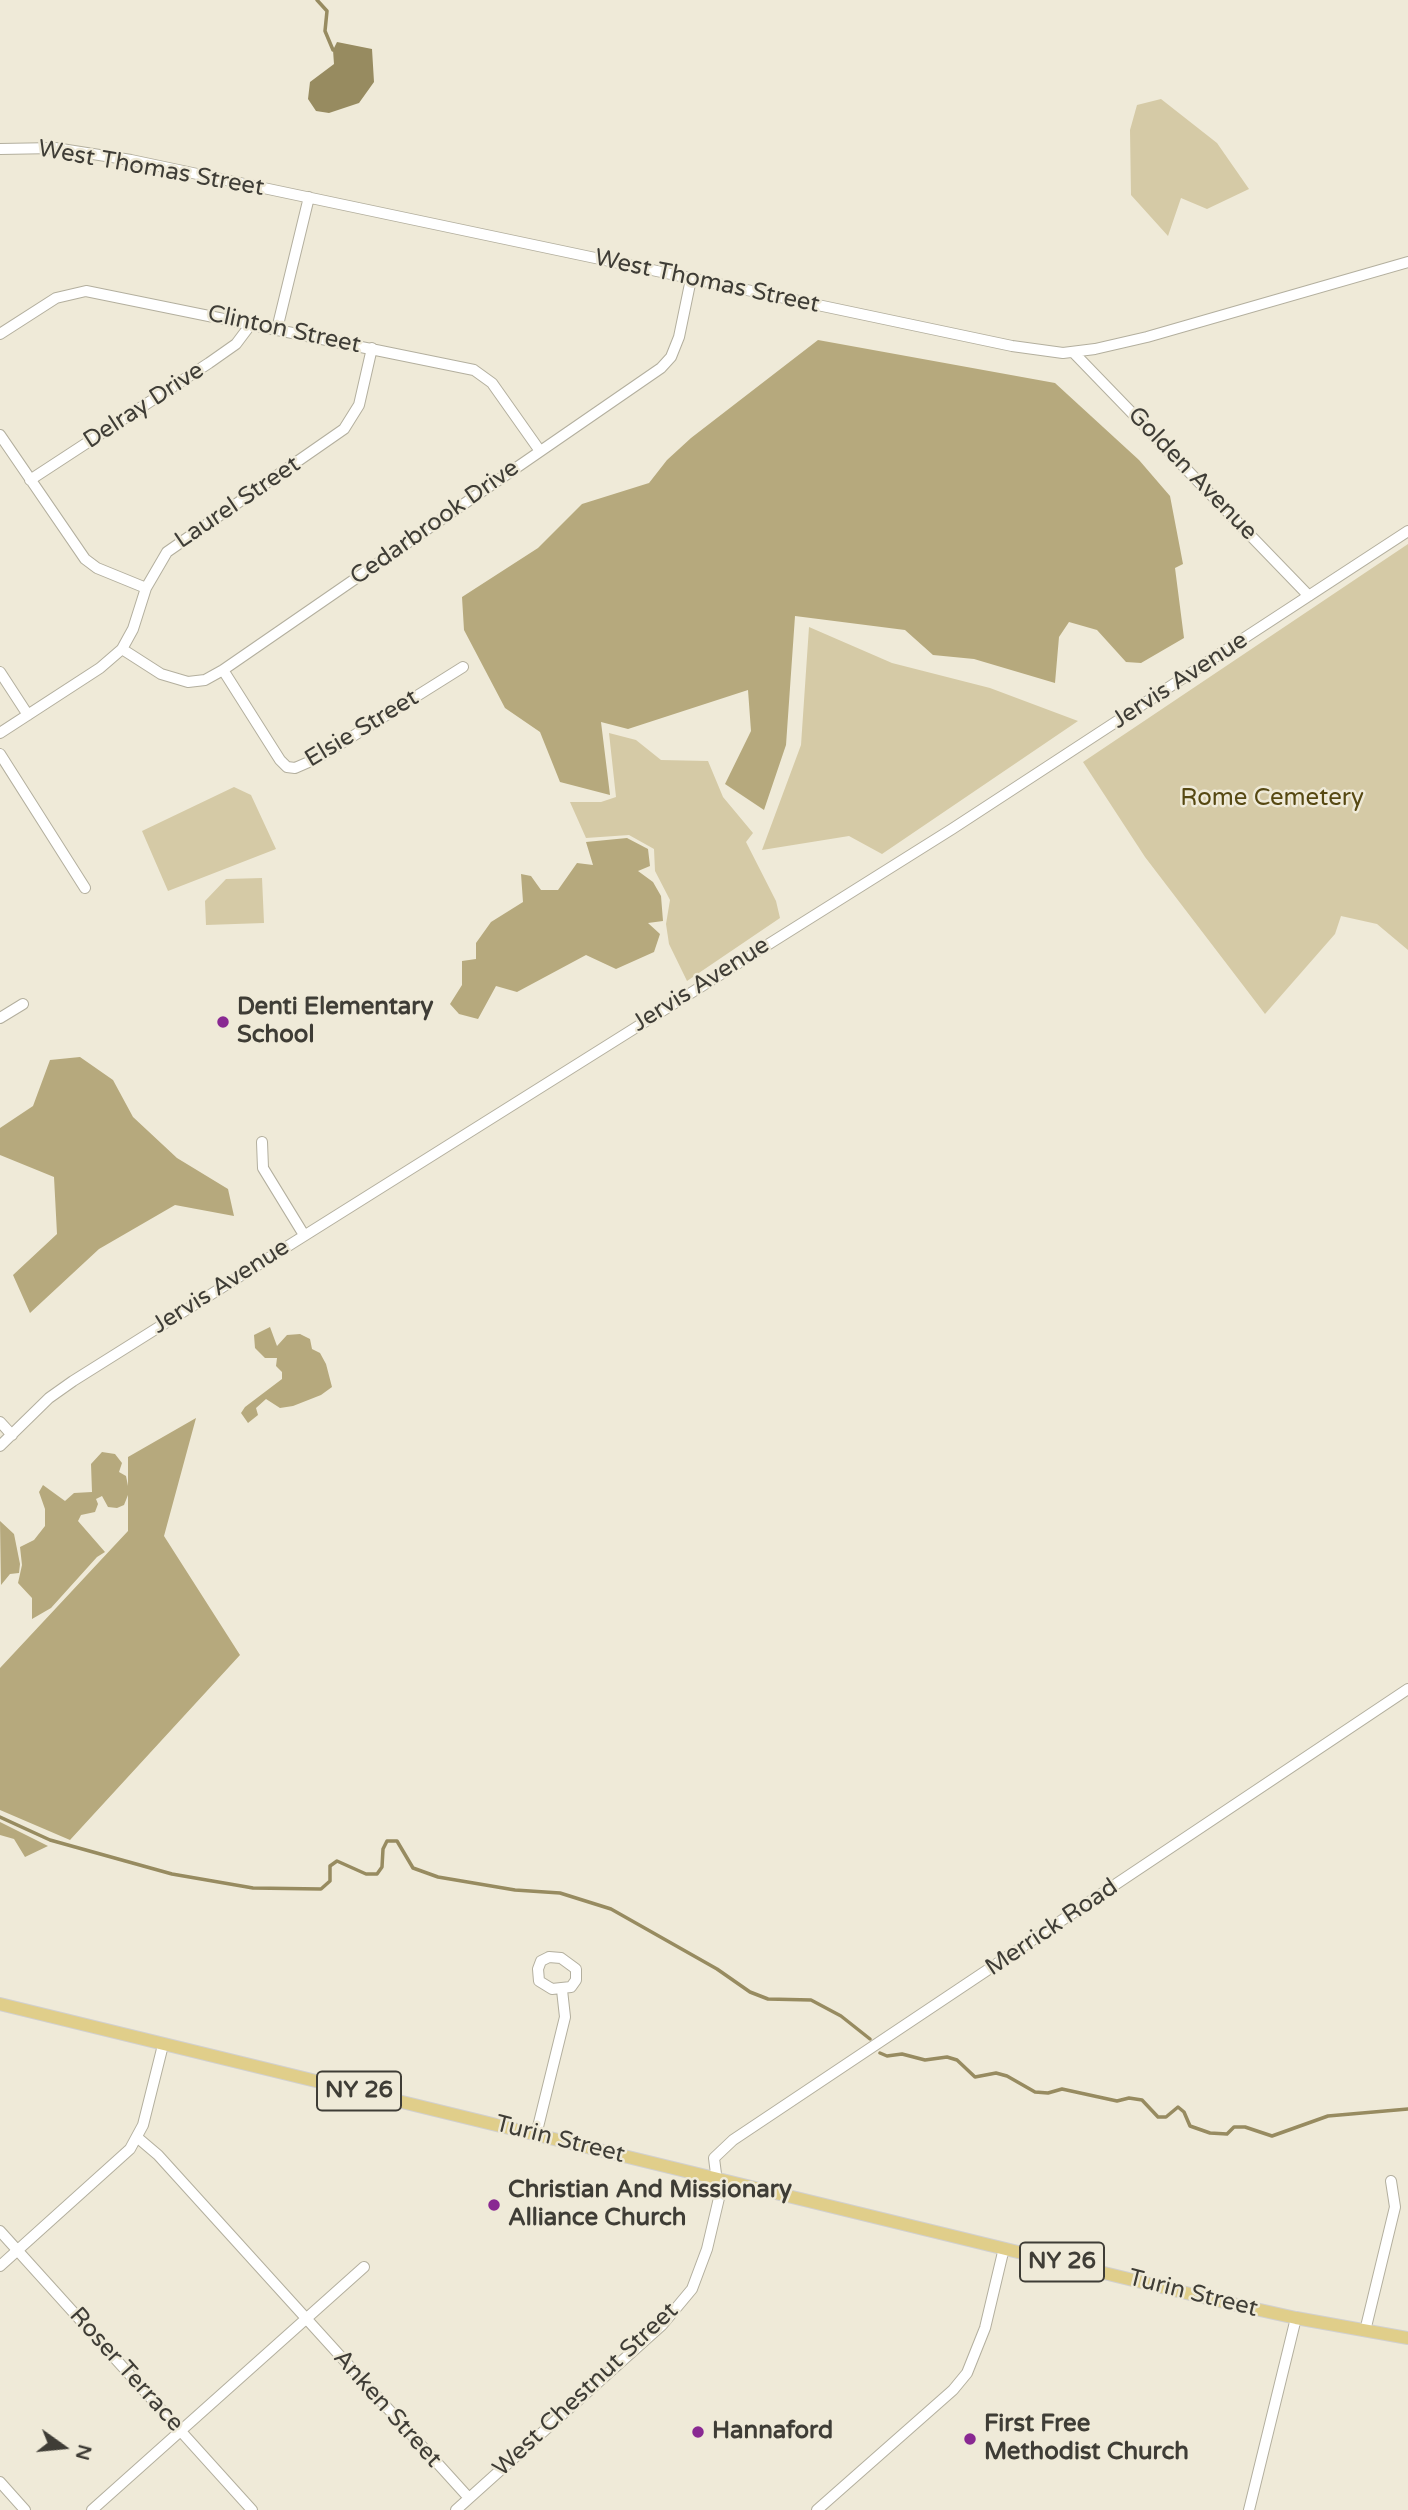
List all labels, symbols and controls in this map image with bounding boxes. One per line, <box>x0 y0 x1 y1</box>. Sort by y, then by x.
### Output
street label: West Thomas Street <box>36 135 266 203</box>
street label: West Thomas Street <box>592 244 822 320</box>
street label: Clinton Street <box>205 300 363 360</box>
street label: Delray Drive <box>78 356 210 456</box>
street label: Golden Avenue <box>1121 401 1263 547</box>
street label: Laurel Street <box>170 451 306 555</box>
street label: Cedarbrook Drive <box>345 454 525 592</box>
street label: Jervis Avenue <box>1107 626 1253 736</box>
street label: Elsie Street <box>300 684 424 774</box>
park label: Rome Cemetery <box>1180 785 1364 813</box>
street label: Jervis Avenue <box>627 931 775 1039</box>
place label: Denti Elementary School <box>237 994 433 1050</box>
marker: Denti Elementary School <box>215 1014 231 1030</box>
street label: Jervis Avenue <box>147 1233 295 1341</box>
street label: Merrick Road <box>980 1873 1124 1983</box>
road number: NY 26 <box>317 2072 401 2110</box>
street label: Turin Street <box>492 2110 628 2170</box>
place label: Christian And Missionary Alliance Church <box>508 2177 792 2233</box>
marker: Christian And Missionary Alliance Church <box>486 2197 502 2213</box>
road number: NY 26 <box>1020 2242 1104 2282</box>
street label: Turin Street <box>1125 2264 1261 2324</box>
street label: West Chestnut Street <box>488 2297 684 2483</box>
street label: Roser Terrace <box>63 2302 189 2438</box>
street label: Anken Street <box>327 2344 447 2474</box>
place label: First Free Methodist Church <box>984 2411 1189 2467</box>
north arrow <box>28 2412 98 2482</box>
place label: Hannaford <box>712 2418 833 2446</box>
marker: Hannaford <box>690 2424 706 2440</box>
marker: First Free Methodist Church <box>962 2431 978 2447</box>
text: N <box>71 2442 96 2463</box>

